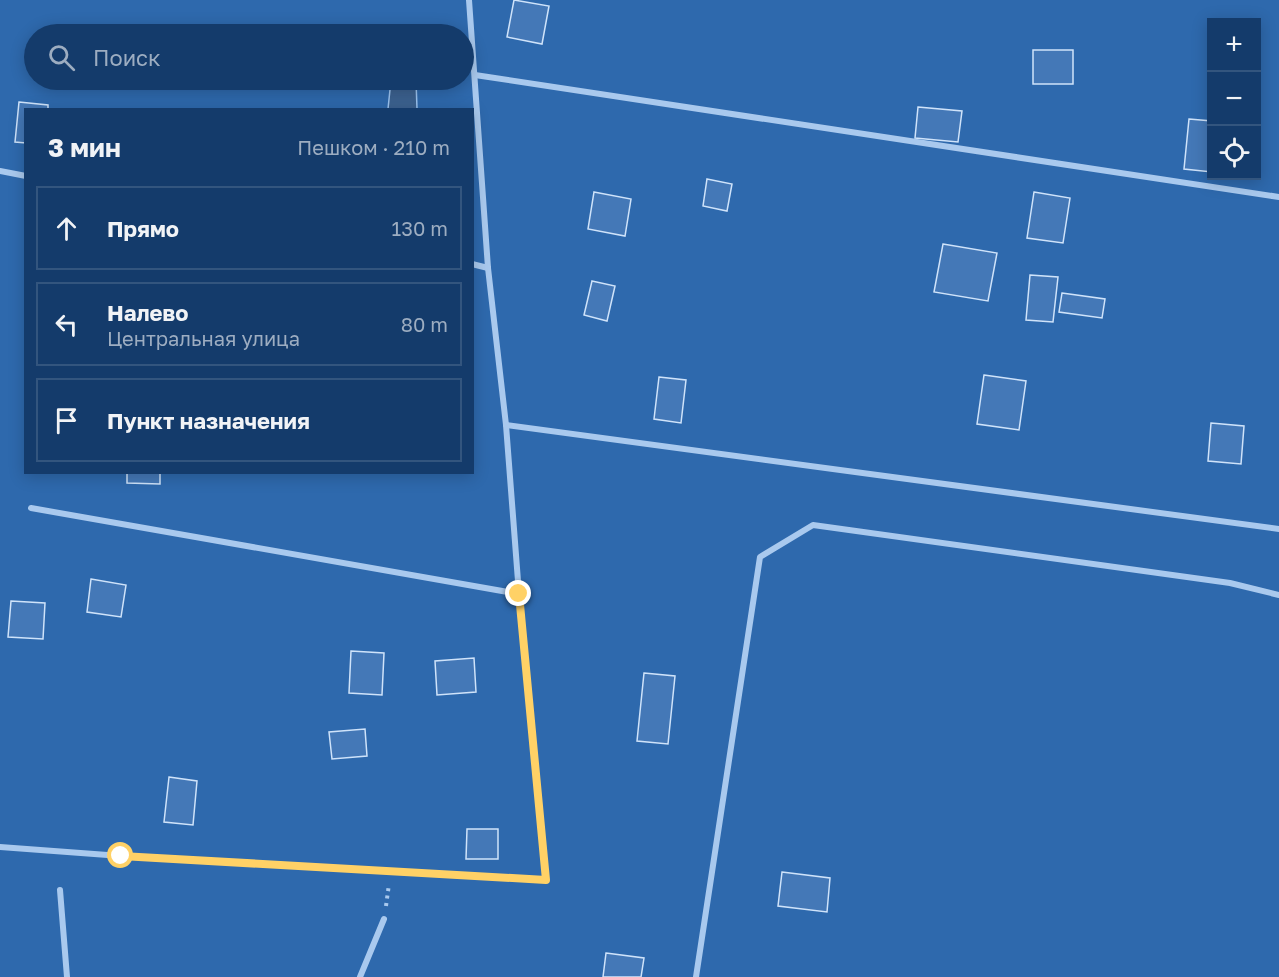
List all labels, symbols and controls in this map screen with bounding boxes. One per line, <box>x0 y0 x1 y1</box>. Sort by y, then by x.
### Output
map controls <box>1207 18 1261 180</box>
button: + <box>1207 18 1261 72</box>
search box <box>24 24 474 90</box>
icon: search <box>45 41 78 74</box>
text: Поиск <box>93 44 161 71</box>
button: − <box>1207 72 1261 126</box>
button: locate <box>1207 126 1261 180</box>
text: 3 мин <box>48 132 121 163</box>
text: Пешком · 210 m <box>297 135 450 159</box>
icon: ahead <box>50 212 83 245</box>
text: Прямо <box>107 215 179 242</box>
text: 130 m <box>392 216 448 240</box>
text: Налево <box>107 299 189 326</box>
icon: left <box>50 308 83 341</box>
text: 80 m <box>401 312 448 336</box>
text: Центральная улица <box>107 326 300 350</box>
icon: arrive <box>50 404 83 437</box>
text: Пункт назначения <box>107 407 310 434</box>
route end <box>505 580 531 606</box>
route start <box>107 842 133 868</box>

